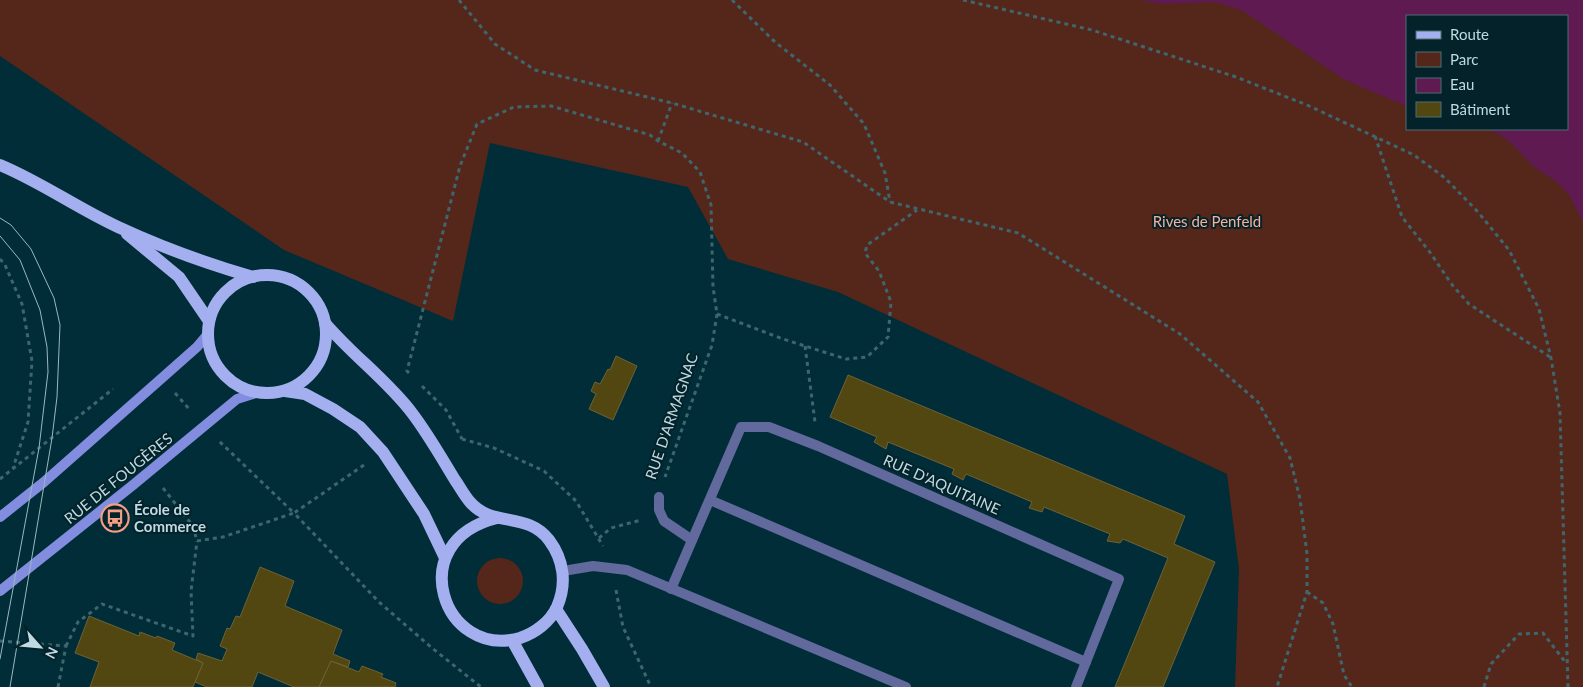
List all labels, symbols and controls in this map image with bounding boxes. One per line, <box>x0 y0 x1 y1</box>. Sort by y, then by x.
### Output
legend <box>1406 15 1568 130</box>
text: Route <box>1450 25 1489 43</box>
text: Parc <box>1450 50 1479 68</box>
text: Eau <box>1450 75 1474 93</box>
text: Bâtiment <box>1450 100 1511 118</box>
park label: Rives de Penfeld <box>1153 212 1261 230</box>
street label: RUE D'ARMAGNAC <box>641 351 701 481</box>
street label: RUE DE FOUGÈRES <box>60 429 176 527</box>
street label: RUE D'AQUITAINE <box>881 450 1003 518</box>
place label: École de Commerce <box>134 500 206 535</box>
bus stop icon: École de Commerce <box>100 503 130 533</box>
north arrow <box>15 622 65 672</box>
text: N <box>42 644 62 662</box>

